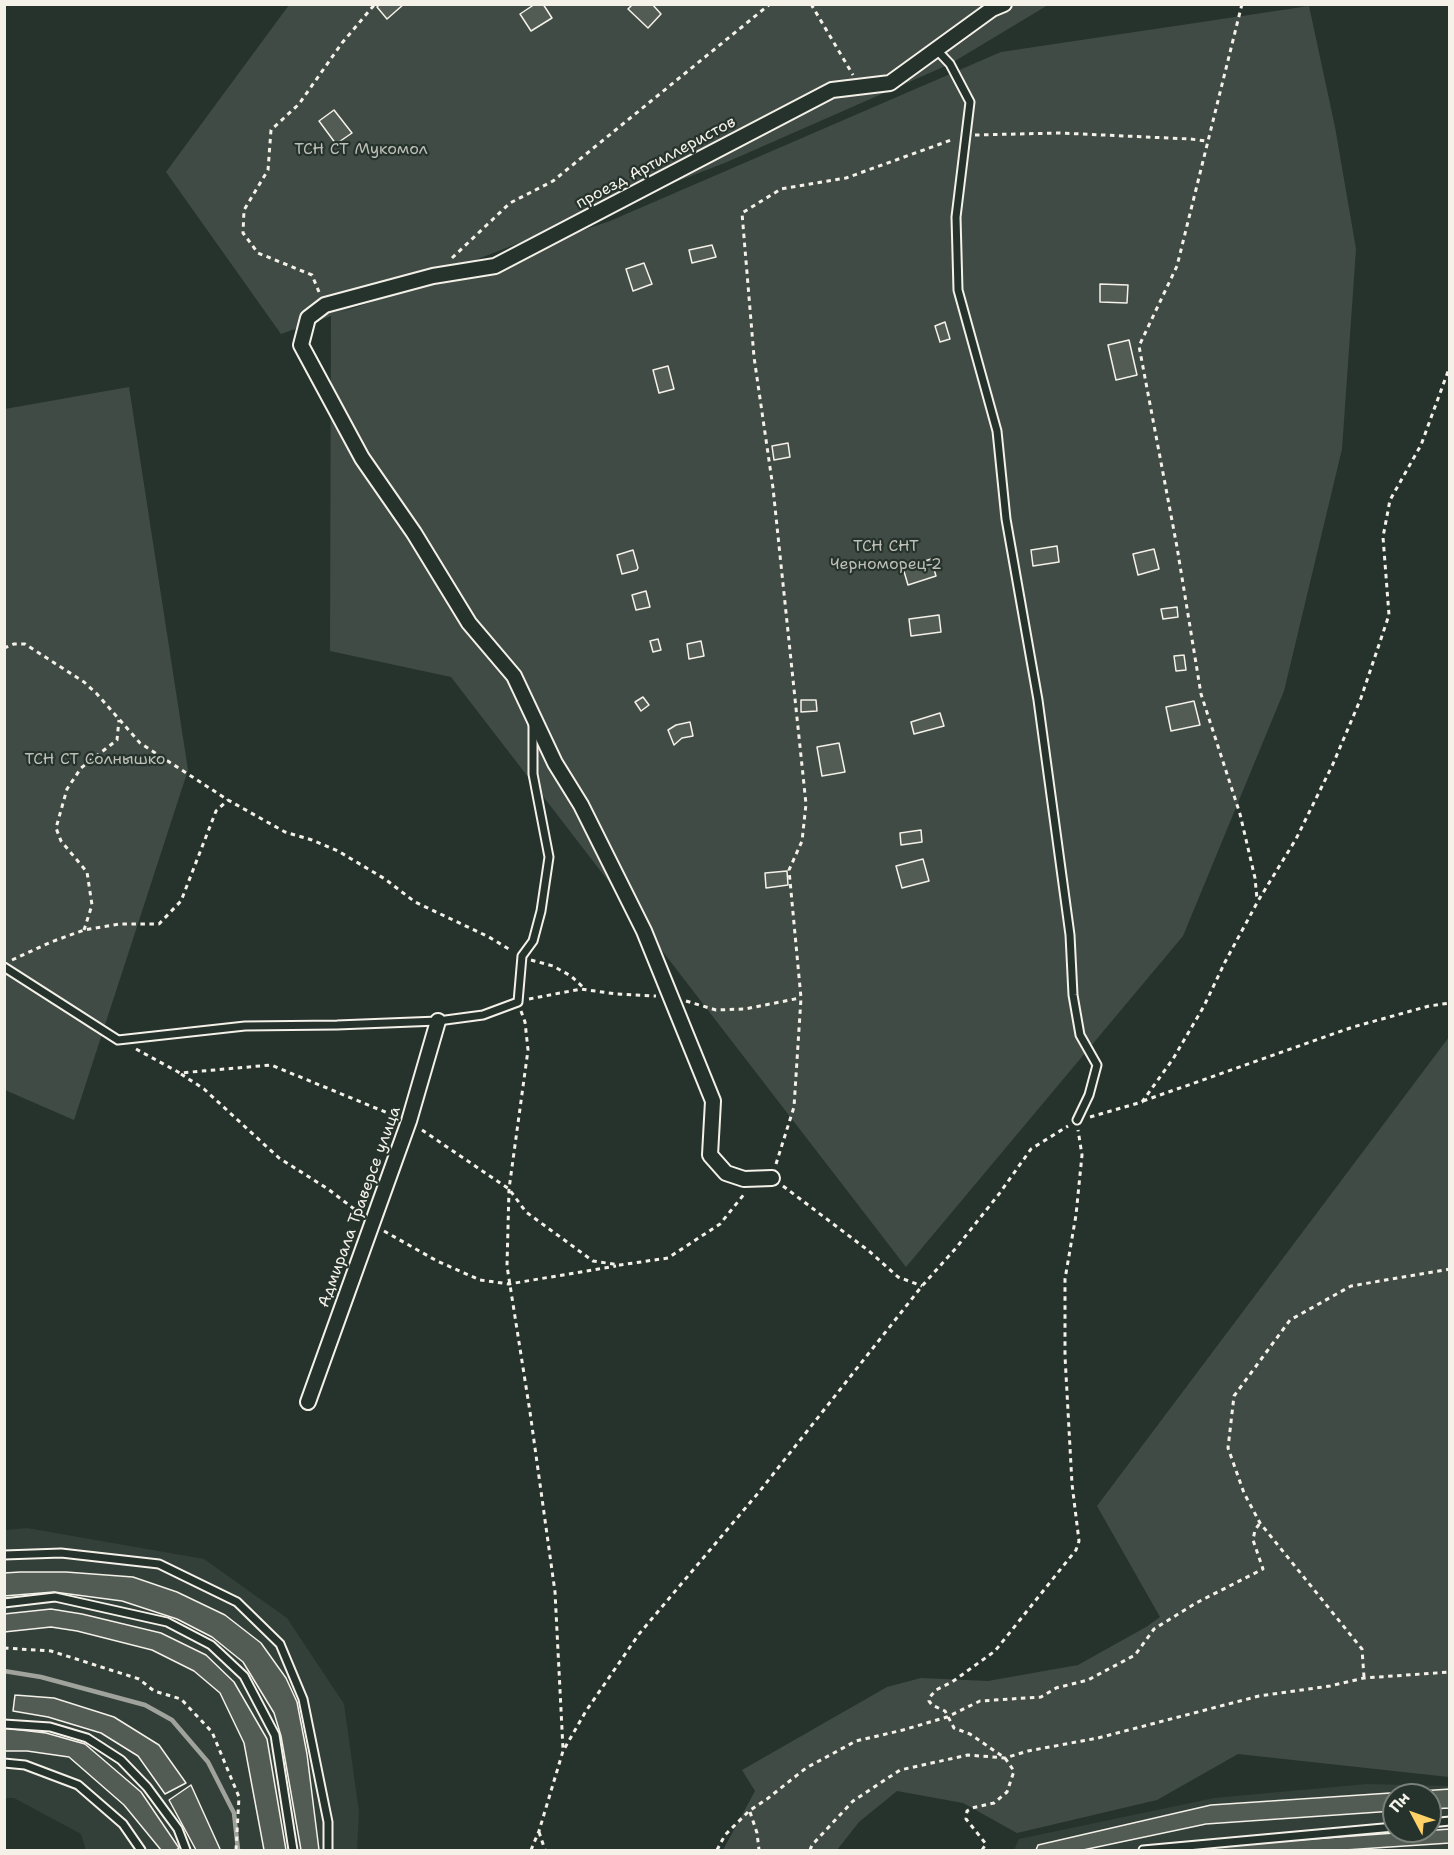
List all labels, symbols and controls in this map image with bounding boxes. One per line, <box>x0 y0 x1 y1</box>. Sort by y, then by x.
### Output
street label: проезд Артиллеристов <box>573 113 739 213</box>
park label: ТСН СТ Мукомол <box>294 140 428 160</box>
park label: ТСН СНТ Черноморец-2 <box>830 537 942 575</box>
park label: ТСН СТ Солнышко <box>24 750 166 770</box>
street label: Адмирала Траверсе улица <box>315 1104 405 1310</box>
north arrow <box>1382 1783 1442 1843</box>
text: Пн <box>1385 1787 1414 1817</box>

